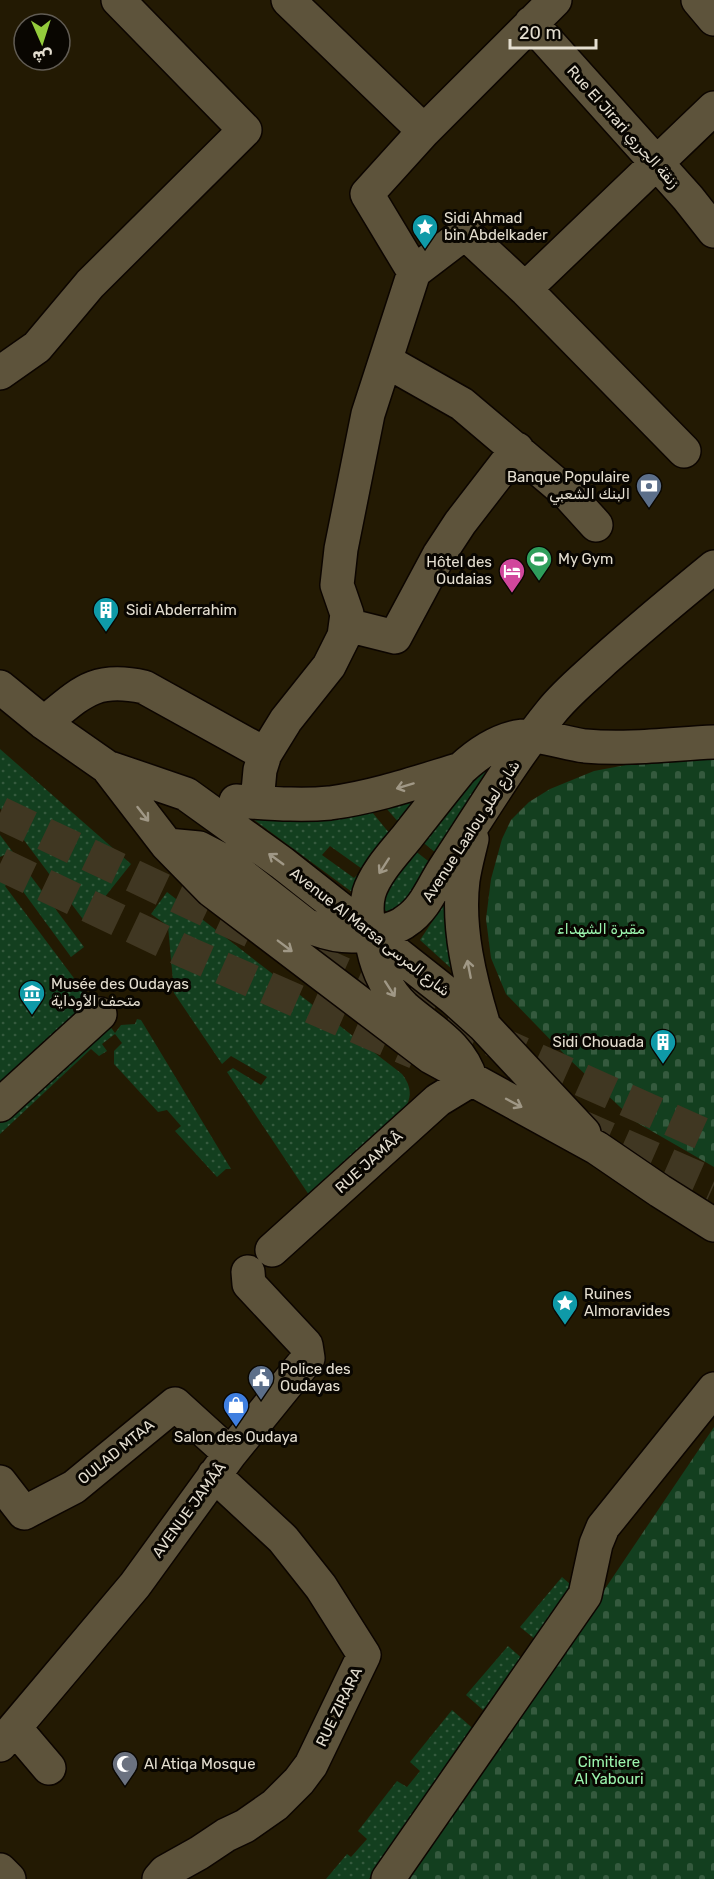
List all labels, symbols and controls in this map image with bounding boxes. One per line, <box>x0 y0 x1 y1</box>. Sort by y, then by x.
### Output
north arrow <box>12 12 72 72</box>
scale bar <box>510 12 596 50</box>
text: 20 m <box>519 22 561 44</box>
text: ش <box>32 46 53 66</box>
street label: Rue El Jirari زنقة الجرري <box>562 62 683 193</box>
place label: Sidi Ahmad bin Abdelkader <box>444 209 548 244</box>
place icon: Sidi Ahmad bin Abdelkader <box>410 212 440 250</box>
place label: Banque Populaire البنك الشعبي <box>507 468 630 506</box>
bank icon: Banque Populaire البنك الشعبي <box>634 471 664 509</box>
sports icon: My Gym <box>524 544 554 582</box>
place label: My Gym <box>558 550 613 568</box>
place label: Hôtel des Oudaias <box>426 553 492 588</box>
hotel icon: Hôtel des Oudaias <box>497 556 527 594</box>
building icon: Sidi Abderrahim <box>91 595 121 633</box>
place label: Sidi Abderrahim <box>126 601 237 619</box>
street label: Avenue Laalou شارع لعلو <box>418 757 525 906</box>
one-way arrow <box>396 781 415 792</box>
one-way arrow <box>136 805 149 821</box>
one-way arrow <box>268 852 284 865</box>
one-way arrow <box>378 857 390 874</box>
street label: Avenue Al Marsa شارع المرسى <box>285 864 454 1002</box>
park label: مقبرة الشهداء <box>557 920 645 938</box>
one-way arrow <box>276 940 292 952</box>
one-way arrow <box>463 960 474 979</box>
place label: Musée des Oudayas متحف الأوداية <box>51 975 189 1011</box>
museum icon: Musée des Oudayas متحف الأوداية <box>17 978 47 1016</box>
one-way arrow <box>384 980 396 997</box>
building icon: Sidi Chouada <box>648 1027 678 1065</box>
place label: Sidi Chouada <box>553 1033 644 1051</box>
one-way arrow <box>505 1097 522 1109</box>
street label: RUE JAMÂÂ <box>332 1127 406 1197</box>
place label: Ruines Almoravides <box>584 1285 671 1320</box>
place icon: Ruines Almoravides <box>550 1288 580 1326</box>
place label: Police des Oudayas <box>280 1360 351 1395</box>
public building icon: Police des Oudayas <box>246 1363 276 1401</box>
shop icon: Salon des Oudaya <box>221 1390 251 1428</box>
street label: OULAD MTAA <box>74 1416 158 1488</box>
place label: Salon des Oudaya <box>174 1428 298 1446</box>
street label: AVENUE JAMÂÂ <box>148 1459 230 1561</box>
street label: RUE ZIRARA <box>312 1664 366 1750</box>
mosque icon: Al Atiqa Mosque <box>110 1749 140 1787</box>
park label: Cimitiere Al Yabouri <box>574 1753 644 1788</box>
place label: Al Atiqa Mosque <box>144 1755 256 1773</box>

